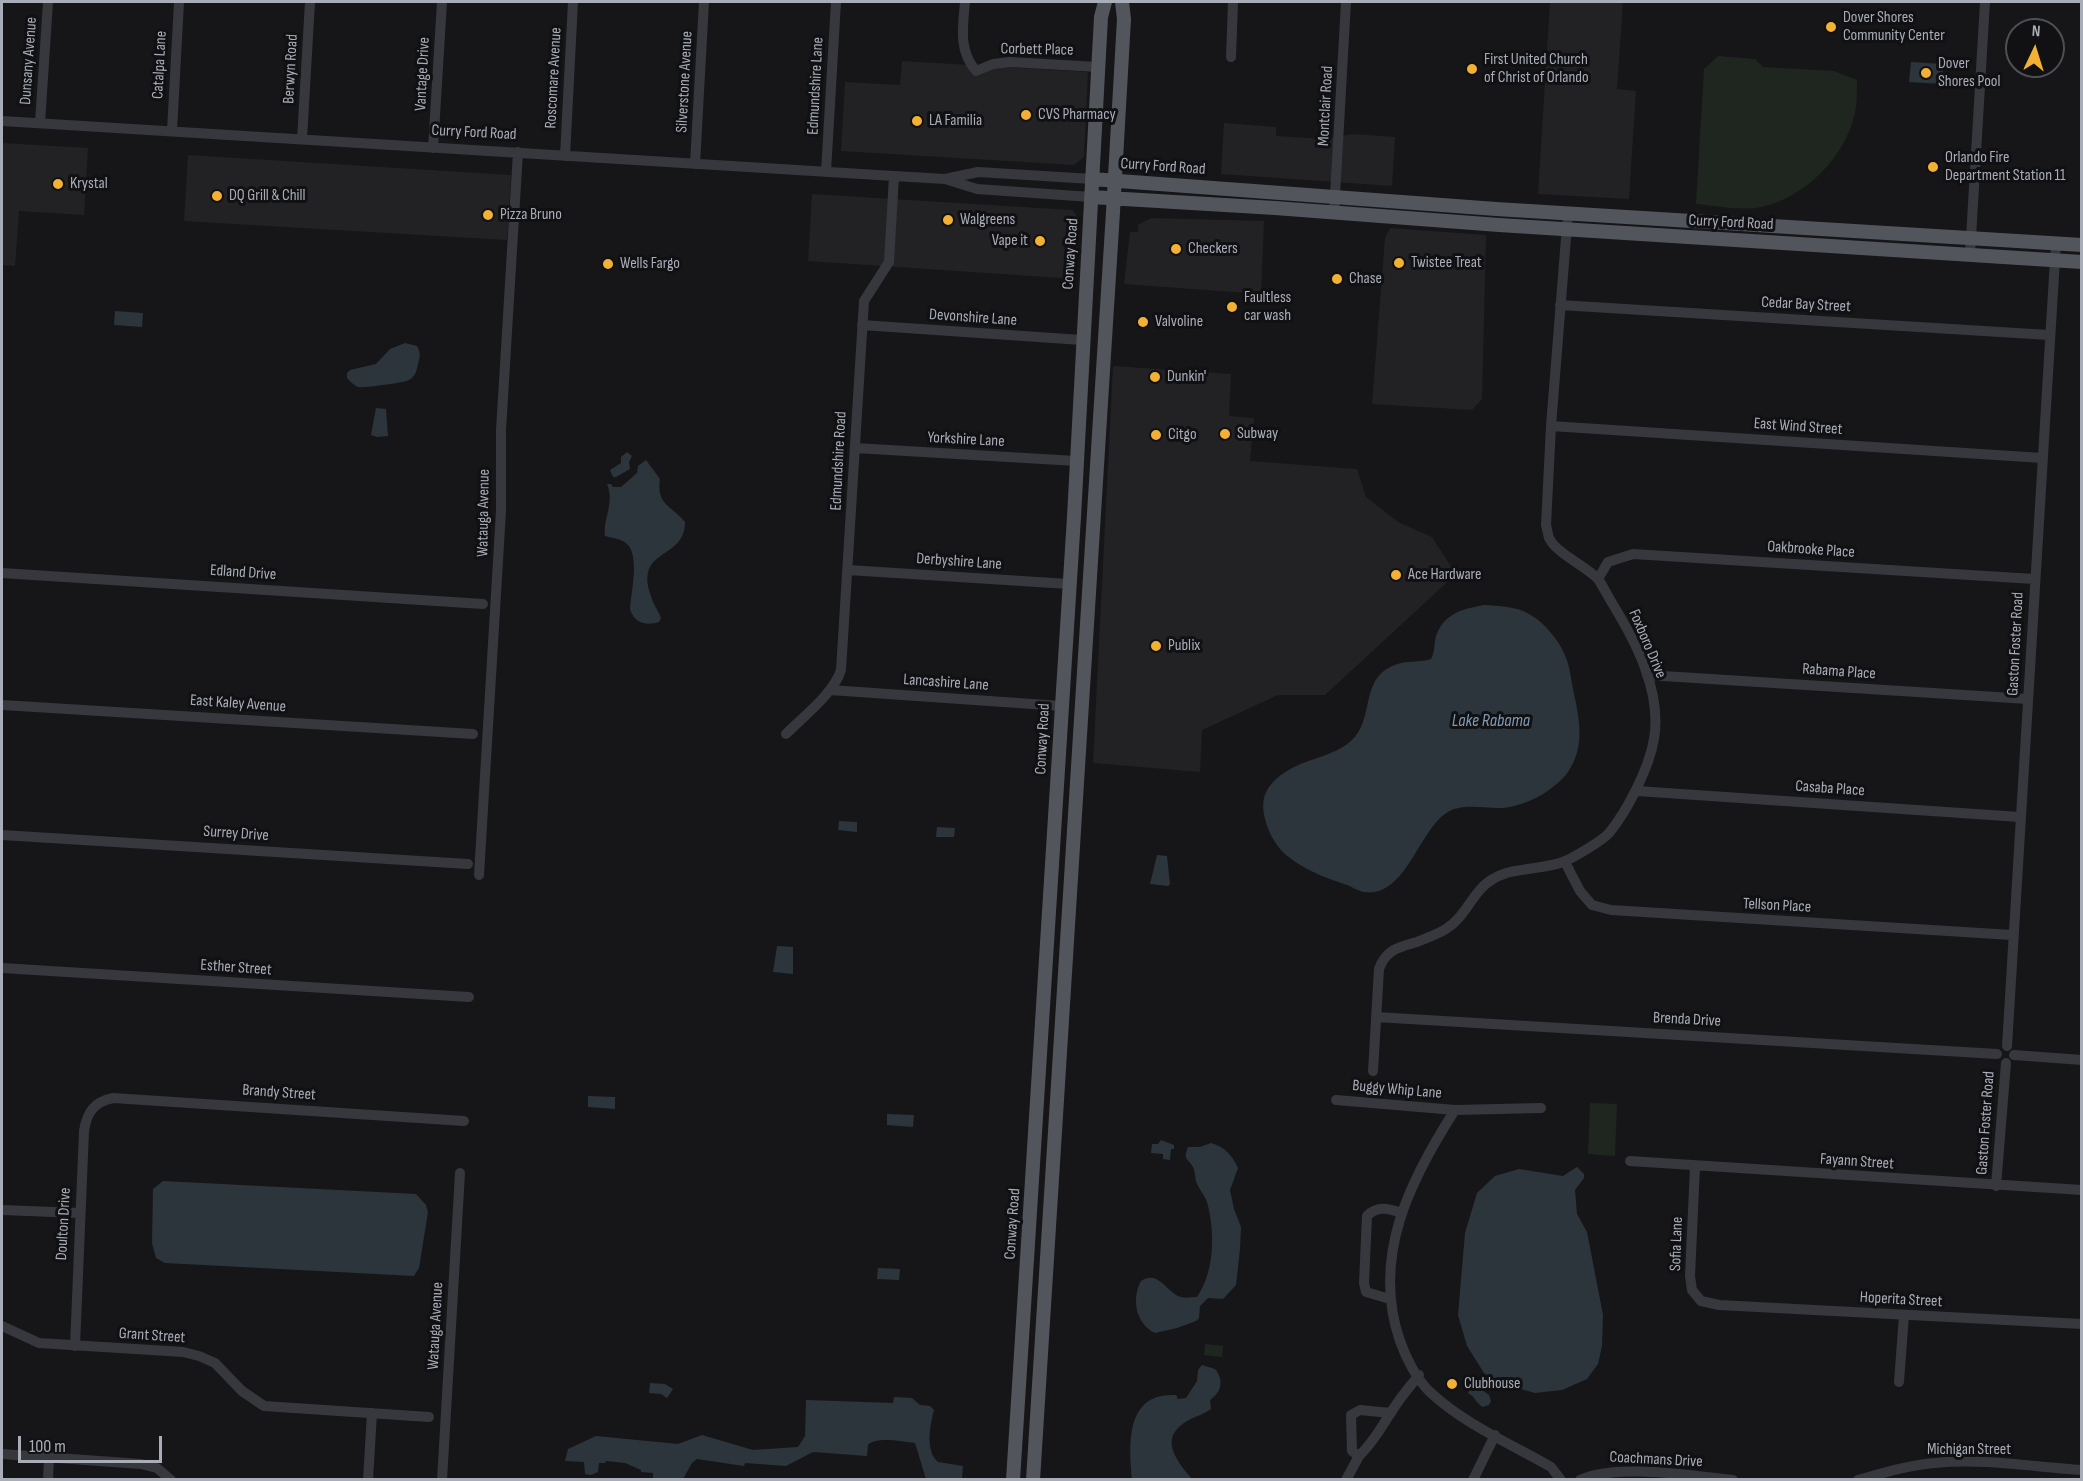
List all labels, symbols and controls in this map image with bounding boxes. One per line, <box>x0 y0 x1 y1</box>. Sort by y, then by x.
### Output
place label: Dover Shores Community Center <box>1843 8 1945 46</box>
street label: Dunsany Avenue <box>16 16 42 106</box>
north arrow <box>2005 18 2065 78</box>
marker: Dover Shores Community Center <box>1824 20 1838 34</box>
text: N <box>2031 22 2041 41</box>
street label: Roscomare Avenue <box>542 27 566 129</box>
street label: Catalpa Lane <box>149 30 171 100</box>
street label: Silverstone Avenue <box>673 31 697 133</box>
street label: Berwyn Road <box>280 34 302 104</box>
street label: Vantage Drive <box>411 37 435 111</box>
street label: Edmundshire Lane <box>804 37 828 135</box>
street label: Corbett Place <box>1000 40 1074 60</box>
place label: First United Church of Christ of Orlando <box>1484 50 1589 88</box>
place label: Dover Shores Pool <box>1938 54 2000 92</box>
marker: First United Church of Christ of Orlando <box>1465 62 1479 76</box>
street label: Montclair Road <box>1314 65 1338 147</box>
marker: Dover Shores Pool <box>1919 66 1933 80</box>
place label: CVS Pharmacy <box>1038 105 1116 125</box>
marker: CVS Pharmacy <box>1019 108 1033 122</box>
place label: LA Familia <box>929 111 982 131</box>
marker: LA Familia <box>910 114 924 128</box>
street label: Curry Ford Road <box>431 121 517 145</box>
place label: Orlando Fire Department Station 11 <box>1945 148 2066 186</box>
street label: Curry Ford Road <box>1120 154 1206 180</box>
marker: Orlando Fire Department Station 11 <box>1926 160 1940 174</box>
place label: Krystal <box>70 174 108 194</box>
marker: Krystal <box>51 177 65 191</box>
place label: DQ Grill & Chill <box>229 186 306 206</box>
marker: DQ Grill & Chill <box>210 189 224 203</box>
place label: Pizza Bruno <box>500 205 562 225</box>
marker: Pizza Bruno <box>481 208 495 222</box>
place label: Walgreens <box>960 210 1015 230</box>
street label: Curry Ford Road <box>1688 211 1774 235</box>
marker: Walgreens <box>941 213 955 227</box>
street label: Conway Road <box>1059 218 1083 290</box>
place label: Vape it <box>992 231 1028 251</box>
marker: Vape it <box>1033 234 1047 248</box>
place label: Checkers <box>1188 239 1238 259</box>
marker: Checkers <box>1169 242 1183 256</box>
place label: Twistee Treat <box>1411 253 1482 273</box>
place label: Wells Fargo <box>620 254 680 274</box>
marker: Twistee Treat <box>1392 256 1406 270</box>
marker: Wells Fargo <box>601 257 615 271</box>
place label: Chase <box>1349 269 1382 289</box>
marker: Chase <box>1330 272 1344 286</box>
place label: Faultless car wash <box>1244 288 1291 326</box>
street label: Cedar Bay Street <box>1761 293 1851 317</box>
marker: Faultless car wash <box>1225 300 1239 314</box>
street label: Devonshire Lane <box>928 305 1018 331</box>
place label: Valvoline <box>1155 312 1203 332</box>
marker: Valvoline <box>1136 315 1150 329</box>
place label: Dunkin' <box>1167 367 1206 387</box>
marker: Dunkin' <box>1148 370 1162 384</box>
street label: Edmundshire Road <box>827 411 851 511</box>
street label: East Wind Street <box>1753 414 1843 440</box>
place label: Subway <box>1237 424 1278 444</box>
place label: Citgo <box>1168 425 1197 445</box>
marker: Subway <box>1218 427 1232 441</box>
street label: Yorkshire Lane <box>927 428 1005 452</box>
marker: Citgo <box>1149 428 1163 442</box>
street label: Watauga Avenue <box>474 469 494 557</box>
street label: Oakbrooke Place <box>1767 537 1855 563</box>
street label: Derbyshire Lane <box>916 549 1002 575</box>
street label: Edland Drive <box>209 561 277 585</box>
place label: Ace Hardware <box>1408 565 1481 585</box>
marker: Ace Hardware <box>1389 568 1403 582</box>
street label: Gaston Foster Road <box>2004 592 2028 696</box>
street label: Foxboro Drive <box>1624 607 1670 681</box>
place label: Publix <box>1168 636 1200 656</box>
marker: Publix <box>1149 639 1163 653</box>
street label: Rabama Place <box>1802 660 1876 684</box>
street label: Lancashire Lane <box>903 670 989 696</box>
street label: East Kaley Avenue <box>189 691 287 717</box>
street label: Conway Road <box>1032 703 1054 775</box>
water label: Lake Rabama <box>1452 710 1530 732</box>
street label: Casaba Place <box>1795 777 1865 801</box>
street label: Surrey Drive <box>203 822 269 846</box>
street label: Tellson Place <box>1742 895 1812 917</box>
street label: Esther Street <box>200 956 272 980</box>
street label: Brenda Drive <box>1653 1009 1721 1031</box>
street label: Gaston Foster Road <box>1973 1071 1999 1175</box>
street label: Buggy Whip Lane <box>1351 1077 1443 1103</box>
street label: Brandy Street <box>242 1081 316 1105</box>
street label: Fayann Street <box>1819 1150 1895 1174</box>
street label: Doulton Drive <box>53 1187 75 1261</box>
street label: Conway Road <box>1001 1188 1025 1260</box>
street label: Sofia Lane <box>1666 1216 1688 1272</box>
street label: Watauga Avenue <box>424 1282 448 1370</box>
street label: Hoperita Street <box>1859 1288 1943 1312</box>
street label: Grant Street <box>118 1324 186 1348</box>
place label: Clubhouse <box>1464 1374 1520 1394</box>
marker: Clubhouse <box>1445 1377 1459 1391</box>
scale bar <box>21 1424 165 1462</box>
text: 100 m <box>29 1436 66 1457</box>
street label: Michigan Street <box>1927 1440 2011 1460</box>
street label: Coachmans Drive <box>1609 1448 1703 1472</box>

